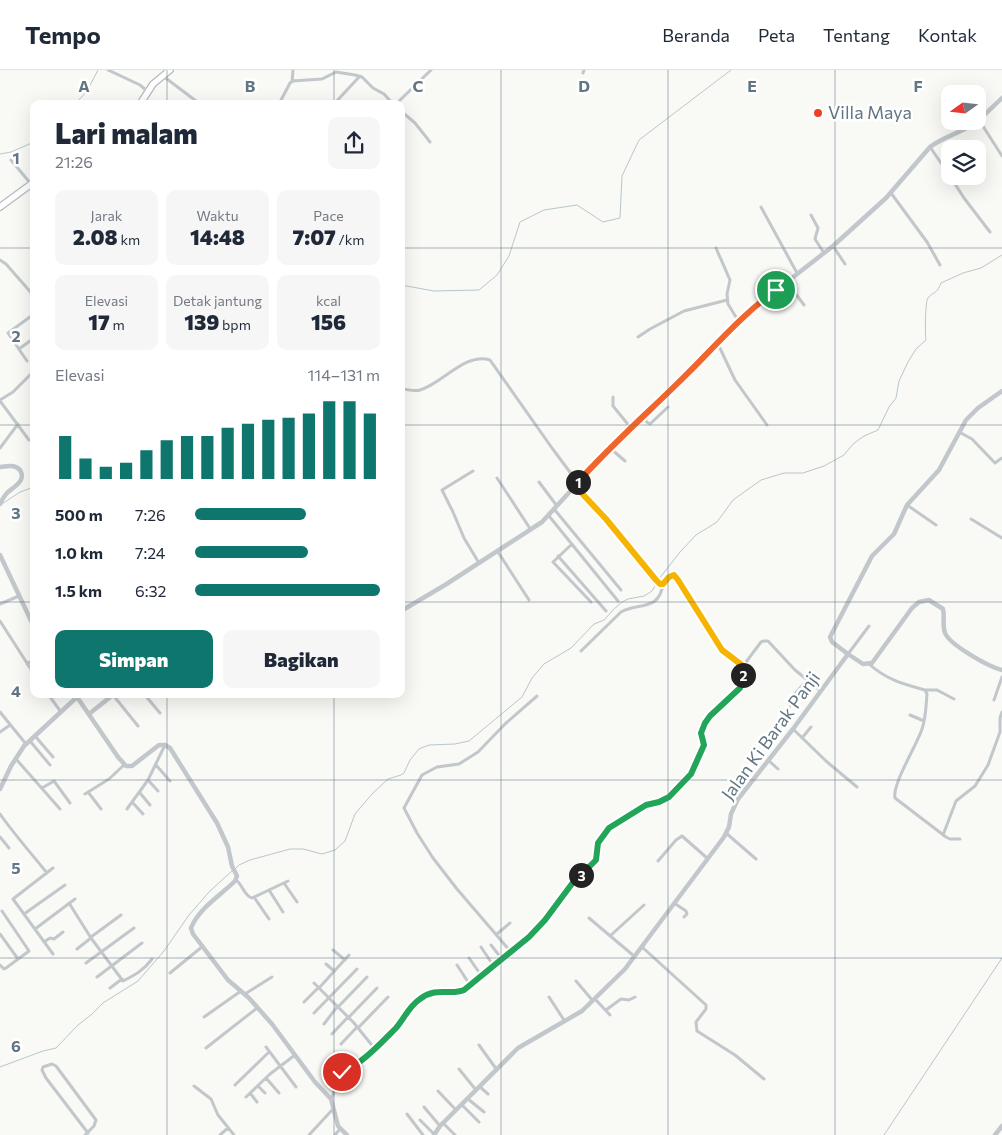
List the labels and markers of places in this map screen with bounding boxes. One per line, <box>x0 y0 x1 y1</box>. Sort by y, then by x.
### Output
place label: Villa Maya <box>828 101 912 123</box>
marker: Villa Maya <box>812 107 824 119</box>
pin <box>755 269 797 311</box>
pin: 1 <box>566 470 590 494</box>
pin: 2 <box>730 662 756 688</box>
pin: 3 <box>568 862 594 888</box>
pin <box>321 1051 363 1093</box>

